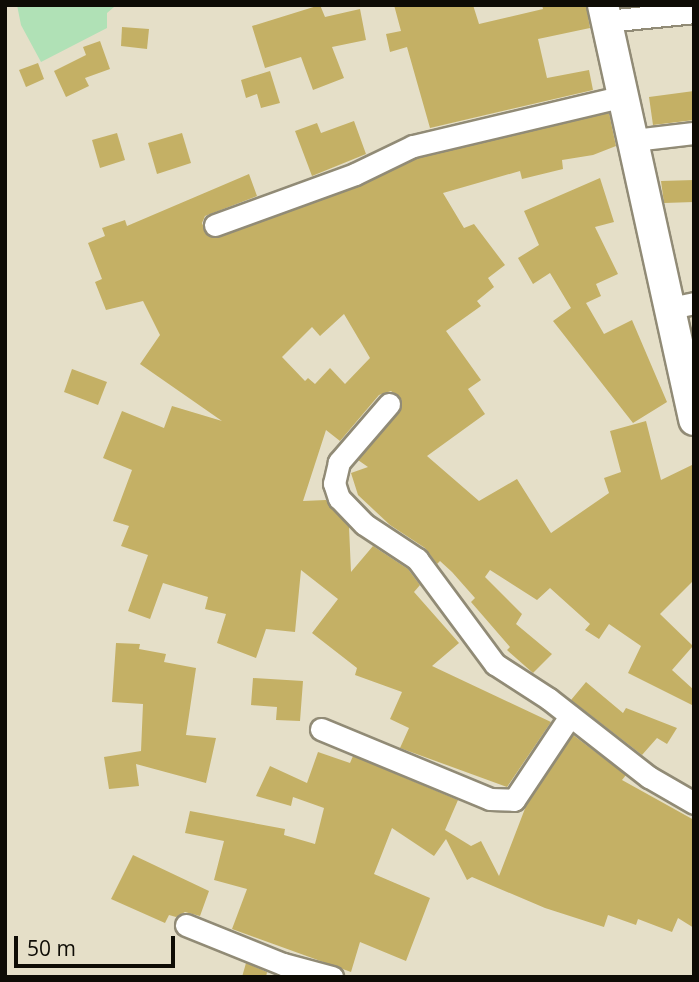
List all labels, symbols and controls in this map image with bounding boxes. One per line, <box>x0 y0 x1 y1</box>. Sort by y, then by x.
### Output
scale bar <box>18 922 178 966</box>
text: 50 m <box>27 934 76 962</box>

